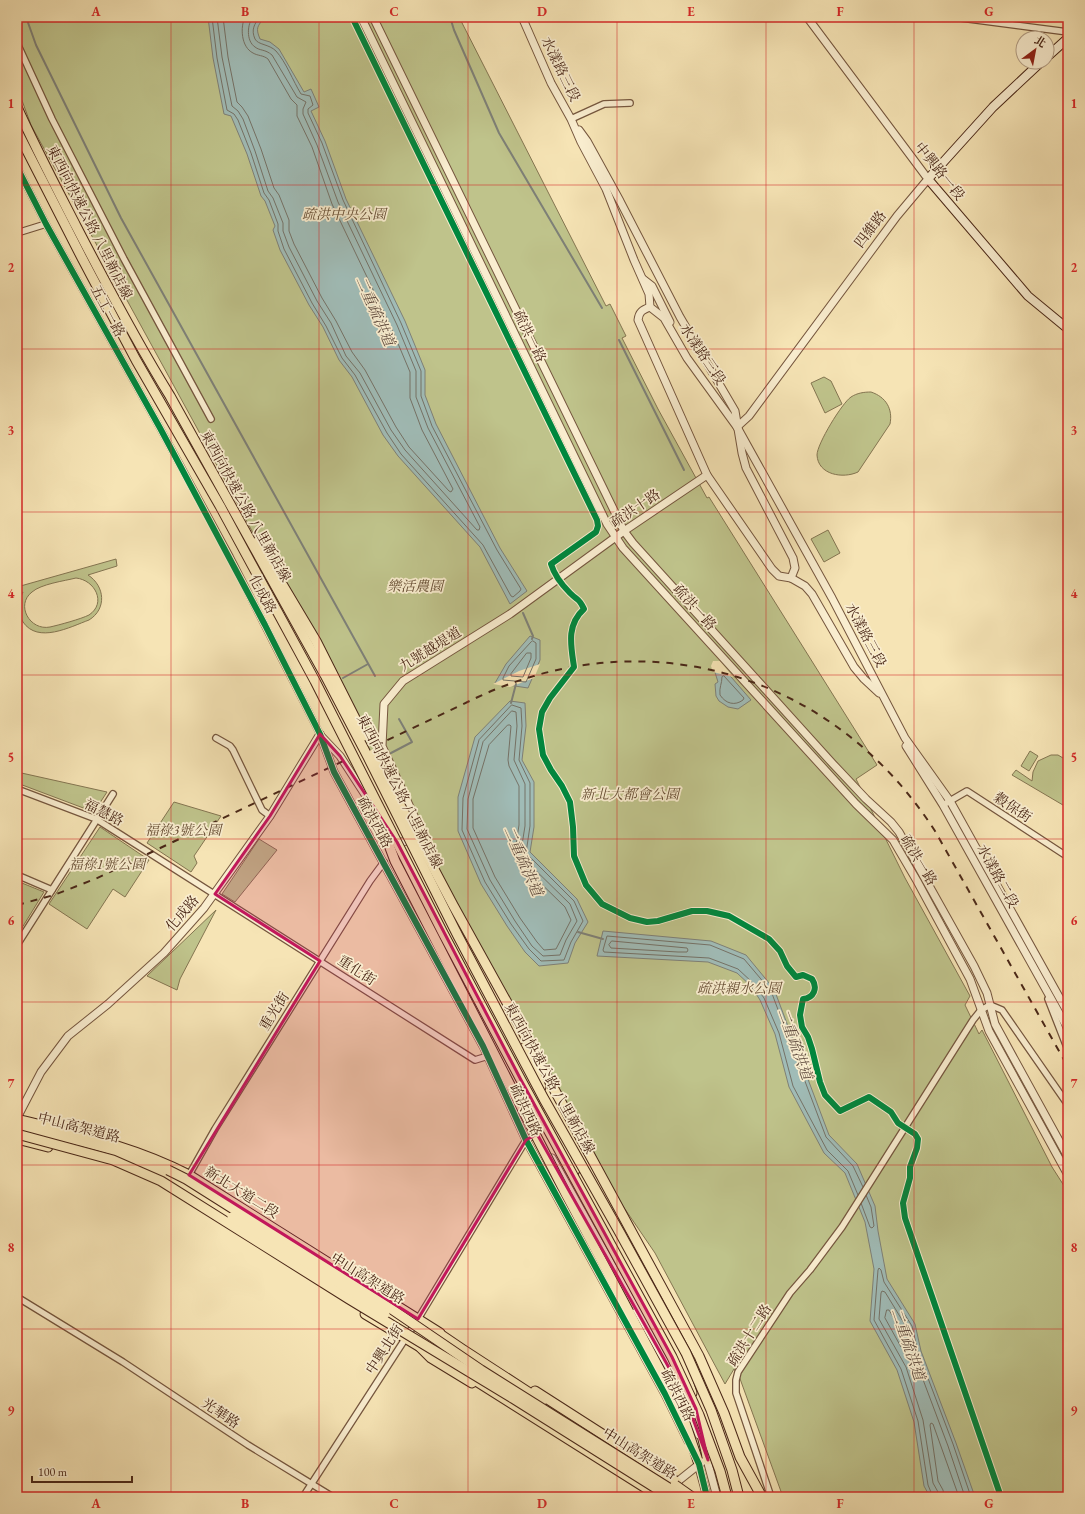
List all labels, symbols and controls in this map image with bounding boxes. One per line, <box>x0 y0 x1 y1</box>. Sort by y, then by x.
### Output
text: A <box>90 3 101 20</box>
text: B <box>241 3 249 20</box>
text: C <box>389 3 399 20</box>
text: D <box>537 3 547 20</box>
text: E <box>687 3 695 20</box>
text: F <box>836 3 844 20</box>
text: G <box>984 3 994 20</box>
north arrow <box>1015 30 1055 70</box>
text: 北 <box>1032 33 1049 50</box>
street label: 水漾路三段 <box>538 34 584 104</box>
text: 1 <box>8 95 15 112</box>
text: 1 <box>1071 95 1078 112</box>
street label: 中興路一段 <box>911 138 969 204</box>
street label: 東西向快速公路 八里新店線 <box>43 142 137 302</box>
park label: 疏洪中央公園 <box>302 205 388 223</box>
street label: 四維路 <box>850 207 890 251</box>
text: 2 <box>8 259 15 276</box>
text: 2 <box>1071 259 1078 276</box>
water label: 二重疏洪道 <box>352 273 400 351</box>
street label: 五工一路 <box>87 282 129 340</box>
street label: 疏洪一路 <box>510 307 550 365</box>
street label: 水漾路三段 <box>676 320 730 388</box>
text: 3 <box>8 422 15 439</box>
text: 3 <box>1071 422 1078 439</box>
street label: 東西向快速公路 八里新店線 <box>197 427 295 585</box>
street label: 疏洪十路 <box>607 485 663 531</box>
street label: 化成路 <box>245 571 281 617</box>
park label: 樂活農園 <box>387 577 445 595</box>
street label: 疏洪一路 <box>670 580 720 634</box>
text: 4 <box>8 585 15 602</box>
text: 4 <box>1071 585 1078 602</box>
street label: 水漾路三段 <box>842 600 890 670</box>
street label: 九號越堤道 <box>396 623 464 675</box>
street label: 東西向快速公路 八里新店線 <box>353 711 447 871</box>
text: 5 <box>8 749 14 766</box>
text: 5 <box>1071 749 1077 766</box>
park label: 新北大都會公園 <box>581 785 681 803</box>
street label: 穀保街 <box>991 788 1035 826</box>
street label: 疏洪西路 <box>354 793 396 851</box>
street label: 福慧路 <box>81 794 127 830</box>
park label: 福祿3號公園 <box>145 821 223 839</box>
water label: 二重疏洪道 <box>500 823 548 901</box>
street label: 疏洪一路 <box>897 831 941 889</box>
street label: 水漾路二段 <box>973 841 1023 911</box>
park label: 福祿1號公園 <box>69 855 147 873</box>
street label: 化成路 <box>161 891 203 935</box>
text: 6 <box>8 912 15 929</box>
text: 6 <box>1071 912 1078 929</box>
street label: 重化街 <box>334 951 380 989</box>
park label: 疏洪親水公園 <box>697 979 783 997</box>
street label: 重光街 <box>255 988 293 1034</box>
street label: 東西向快速公路 八里新店線 <box>501 999 599 1157</box>
water label: 二重疏洪道 <box>774 1005 818 1084</box>
text: 7 <box>8 1075 15 1092</box>
text: 7 <box>1071 1075 1078 1092</box>
street label: 疏洪西路 <box>506 1081 546 1139</box>
street label: 中山高架道路 <box>36 1108 122 1146</box>
street label: 新北大道二段 <box>202 1162 282 1222</box>
text: 8 <box>8 1239 15 1256</box>
text: 8 <box>1071 1239 1078 1256</box>
street label: 中山高架道路 <box>328 1248 408 1308</box>
street label: 疏洪十二路 <box>723 1301 775 1369</box>
water label: 二重疏洪道 <box>887 1305 930 1384</box>
street label: 中興北街 <box>361 1321 407 1377</box>
street label: 疏洪西路 <box>657 1366 699 1424</box>
street label: 光華路 <box>199 1394 243 1432</box>
text: 9 <box>8 1402 15 1419</box>
text: 9 <box>1071 1402 1078 1419</box>
street label: 中山高架道路 <box>600 1423 680 1483</box>
scale bar <box>32 1458 132 1484</box>
text: 100 m <box>38 1464 68 1480</box>
text: A <box>90 1495 101 1512</box>
text: B <box>241 1495 249 1512</box>
text: C <box>389 1495 399 1512</box>
text: D <box>537 1495 547 1512</box>
text: E <box>687 1495 695 1512</box>
text: F <box>836 1495 844 1512</box>
text: G <box>984 1495 994 1512</box>

